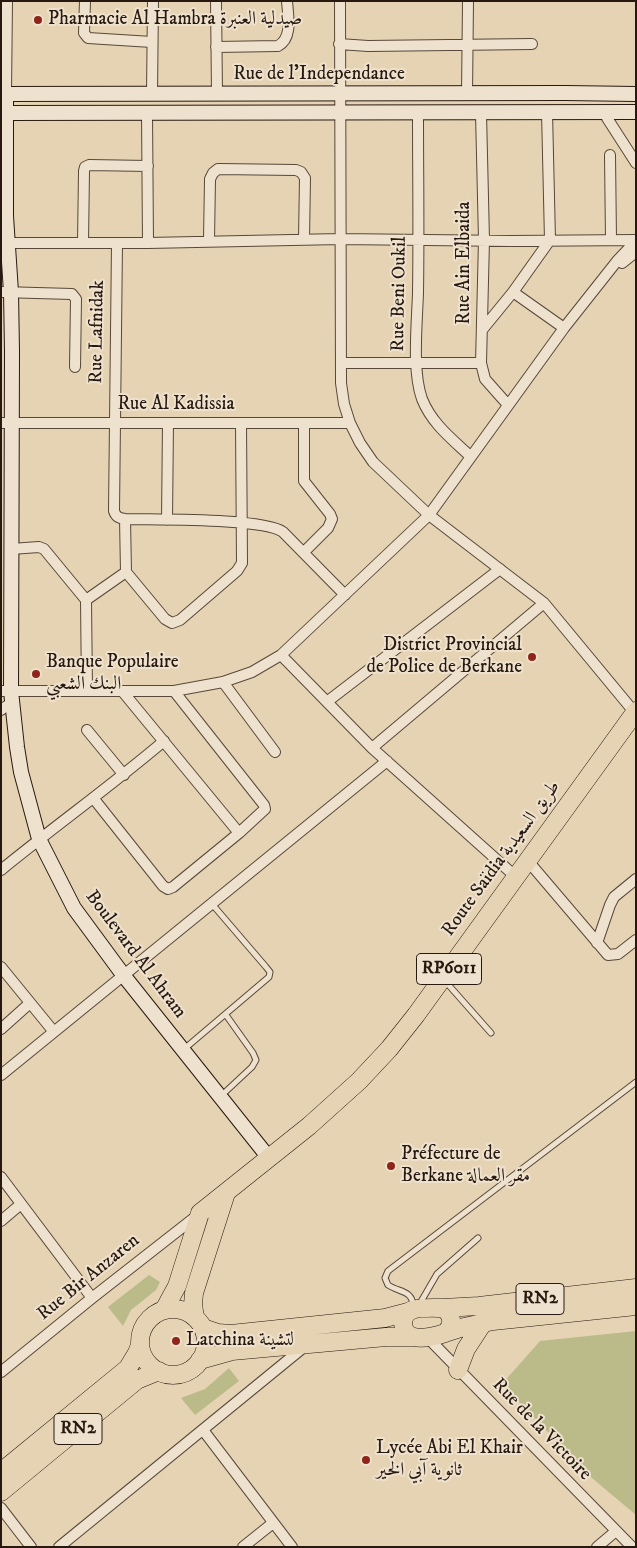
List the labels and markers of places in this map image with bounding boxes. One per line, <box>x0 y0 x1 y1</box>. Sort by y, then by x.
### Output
place label: Pharmacie Al Hambra صيدلية العنبرة <box>48 9 302 31</box>
marker: Pharmacie Al Hambra صيدلية العنبرة <box>32 14 44 26</box>
place label: District Provincial de Police de Berkane <box>367 635 522 679</box>
marker: District Provincial de Police de Berkane <box>526 651 538 663</box>
place label: Banque Populaire البنك الشعبي <box>46 652 179 696</box>
marker: Banque Populaire البنك الشعبي <box>30 668 42 680</box>
place label: Préfecture de Berkane مقر العمالة <box>401 1144 530 1188</box>
marker: Préfecture de Berkane مقر العمالة <box>385 1160 397 1172</box>
place label: Latchina لتشينة <box>186 1330 294 1352</box>
marker: Latchina لتشينة <box>170 1335 182 1347</box>
place label: Lycée Abi El Khair ثانوية آبي الخير <box>376 1438 523 1482</box>
marker: Lycée Abi El Khair ثانوية آبي الخير <box>360 1454 372 1466</box>

